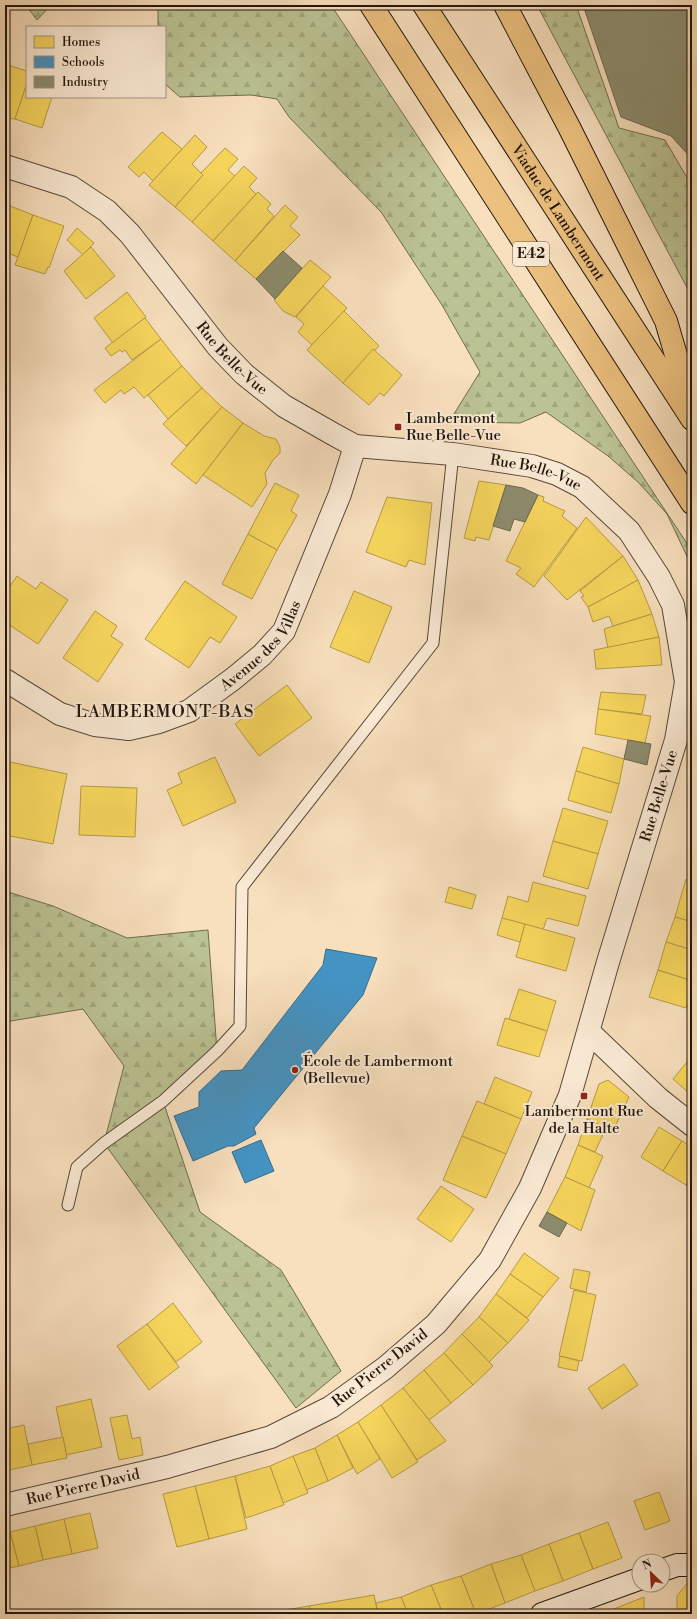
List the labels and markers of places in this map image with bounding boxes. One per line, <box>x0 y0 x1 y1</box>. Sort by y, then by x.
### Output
place label: Lambermont Rue Belle-Vue <box>406 409 501 445</box>
marker: Lambermont Rue Belle-Vue <box>393 422 403 432</box>
place label: École de Lambermont (Bellevue) <box>303 1051 454 1088</box>
marker: École de Lambermont (Bellevue) <box>290 1065 300 1075</box>
marker: Lambermont Rue de la Halte <box>579 1091 589 1101</box>
place label: Lambermont Rue de la Halte <box>525 1102 643 1138</box>

